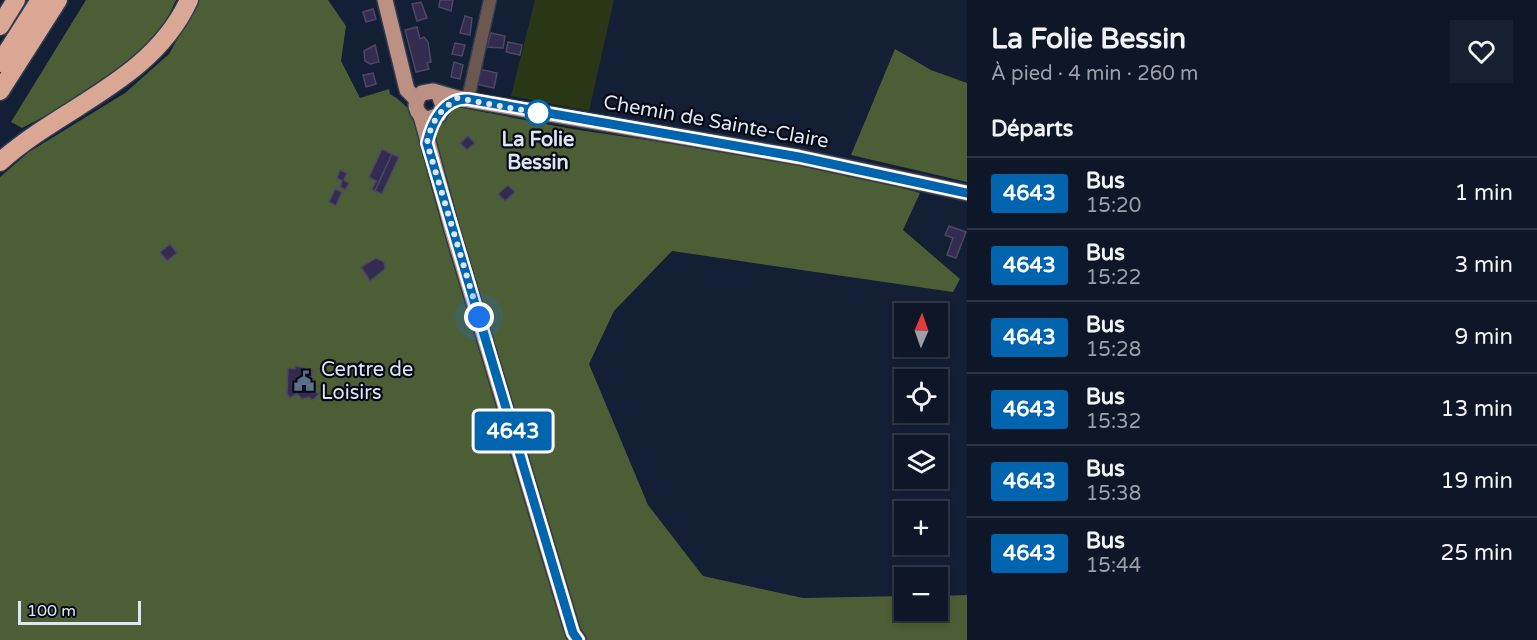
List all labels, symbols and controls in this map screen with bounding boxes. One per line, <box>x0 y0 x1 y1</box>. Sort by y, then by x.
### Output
button: heart <box>1450 20 1513 83</box>
text: La Folie Bessin <box>991 22 1186 56</box>
text: À pied · 4 min · 260 m <box>991 62 1198 86</box>
street label: Chemin de Sainte-Claire <box>601 90 831 154</box>
marker: La Folie Bessin <box>525 100 551 126</box>
text: Départs <box>991 116 1073 142</box>
place label: La Folie Bessin <box>502 128 574 175</box>
text: Bus <box>1086 168 1125 194</box>
text: 1 min <box>1454 180 1513 206</box>
text: 4643 <box>1003 181 1056 206</box>
text: 15:20 <box>1086 194 1141 218</box>
text: Bus <box>1086 240 1125 266</box>
text: 3 min <box>1454 252 1513 278</box>
text: 4643 <box>1003 253 1056 278</box>
text: 15:22 <box>1086 266 1141 290</box>
your location <box>464 302 494 332</box>
north arrow <box>894 303 948 357</box>
map controls <box>894 303 948 621</box>
text: Bus <box>1086 312 1125 338</box>
text: 9 min <box>1454 324 1513 350</box>
text: 4643 <box>1003 325 1056 350</box>
text: 15:28 <box>1086 338 1141 362</box>
place label: Centre de Loisirs <box>321 358 413 405</box>
public building icon: Centre de Loisirs <box>292 369 316 393</box>
button: locate <box>894 369 948 423</box>
text: Bus <box>1086 384 1125 410</box>
text: 13 min <box>1441 396 1513 422</box>
text: 4643 <box>1003 397 1056 422</box>
text: 15:32 <box>1086 410 1141 434</box>
line badge: 4643 <box>471 412 555 450</box>
text: 4643 <box>487 419 539 444</box>
button: layers <box>894 435 948 489</box>
text: Bus <box>1086 456 1125 482</box>
text: 19 min <box>1441 468 1513 494</box>
text: 4643 <box>1003 469 1056 494</box>
text: 15:38 <box>1086 482 1141 506</box>
button: + <box>894 501 948 555</box>
text: Bus <box>1086 528 1125 554</box>
text: 25 min <box>1441 540 1513 566</box>
text: 4643 <box>1003 541 1056 566</box>
text: 15:44 <box>1086 554 1141 578</box>
button: − <box>894 567 948 621</box>
scale bar <box>18 598 141 626</box>
text: 100 m <box>27 601 76 621</box>

